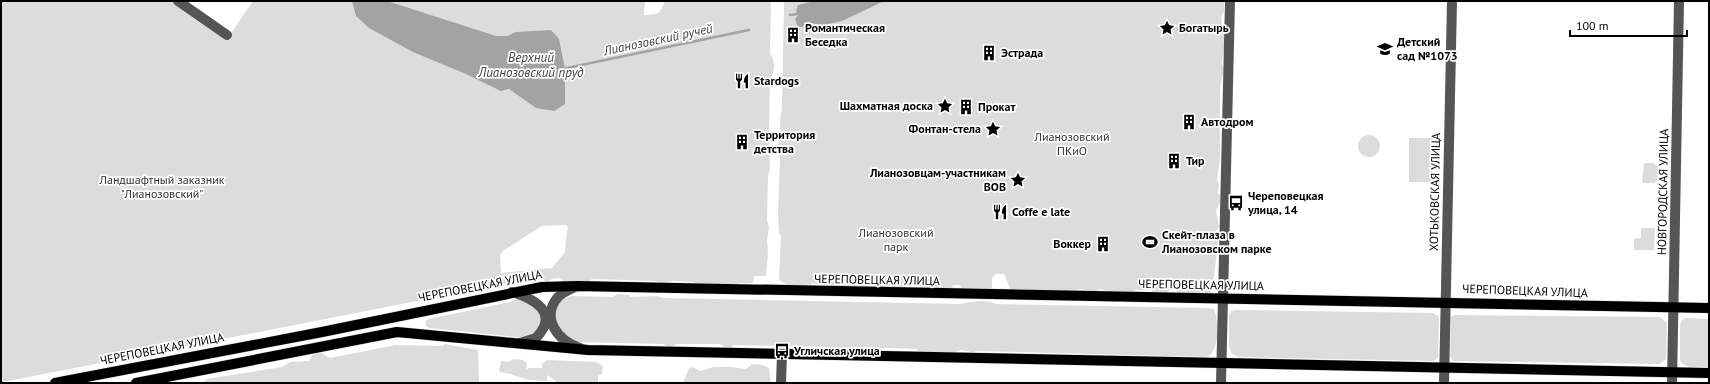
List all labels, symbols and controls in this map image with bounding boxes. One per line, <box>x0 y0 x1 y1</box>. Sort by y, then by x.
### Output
scale bar <box>1570 12 1687 38</box>
text: 100 m <box>1576 18 1609 33</box>
place icon: Богатырь <box>1158 19 1176 37</box>
water label: Лианозовский ручей <box>601 20 714 60</box>
place label: Романтическая Беседка <box>805 20 885 49</box>
place label: Богатырь <box>1179 20 1229 35</box>
building icon: Романтическая Беседка <box>784 26 802 44</box>
place label: Детский сад №1073 <box>1397 34 1458 63</box>
school or university icon: Детский сад №1073 <box>1376 40 1394 58</box>
building icon: Эстрада <box>980 44 998 62</box>
place label: Эстрада <box>1001 45 1043 60</box>
water label: Верхний Лианозовский пруд <box>477 49 584 81</box>
restaurant icon: Stardogs <box>733 72 751 90</box>
place label: Stardogs <box>754 73 799 88</box>
place icon: Шахматная доска <box>936 97 954 115</box>
place label: Шахматная доска <box>840 98 933 113</box>
building icon: Прокат <box>957 98 975 116</box>
place label: Прокат <box>978 99 1015 114</box>
building icon: Автодром <box>1180 113 1198 131</box>
place label: Автодром <box>1201 114 1253 129</box>
place icon: Фонтан-стела <box>984 120 1002 138</box>
place label: Фонтан-стела <box>909 121 981 136</box>
place label: Территория детства <box>753 127 815 156</box>
park label: Лианозовский ПКиО <box>1034 129 1109 158</box>
street label: НОВГОРОДСКАЯ УЛИЦА <box>1654 129 1671 255</box>
building icon: Территория детства <box>733 133 751 151</box>
street label: ХОТЬКОВСКАЯ УЛИЦА <box>1426 133 1443 251</box>
building icon: Тир <box>1165 152 1183 170</box>
place label: Тир <box>1186 153 1205 168</box>
place label: Лианозовцам-участникам ВОВ <box>869 165 1006 194</box>
place icon: Лианозовцам-участникам ВОВ <box>1009 171 1027 189</box>
park label: Ландшафтный заказник "Лианозовский" <box>98 172 225 201</box>
place label: Череповецкая улица, 14 <box>1247 188 1324 217</box>
bus stop icon: Череповецкая улица, 14 <box>1227 194 1245 212</box>
restaurant icon: Coffe e late <box>991 203 1009 221</box>
place label: Coffe e late <box>1012 204 1070 219</box>
park label: Лианозовский парк <box>858 225 933 254</box>
place label: Скейт-плаза в Лианозовском парке <box>1161 227 1272 256</box>
sports icon: Скейт-плаза в Лианозовском парке <box>1141 233 1159 251</box>
building icon: Воккер <box>1094 235 1112 253</box>
place label: Воккер <box>1053 236 1092 251</box>
street label: ЧЕРЕПОВЕЦКАЯ УЛИЦА <box>417 266 543 305</box>
street label: ЧЕРЕПОВЕЦКАЯ УЛИЦА <box>814 271 940 288</box>
street label: ЧЕРЕПОВЕЦКАЯ УЛИЦА <box>1138 276 1264 293</box>
street label: ЧЕРЕПОВЕЦКАЯ УЛИЦА <box>1462 281 1588 300</box>
street label: ЧЕРЕПОВЕЦКАЯ УЛИЦА <box>99 329 225 368</box>
bus stop icon: Угличская улица <box>773 342 791 360</box>
place label: Угличская улица <box>793 343 880 358</box>

